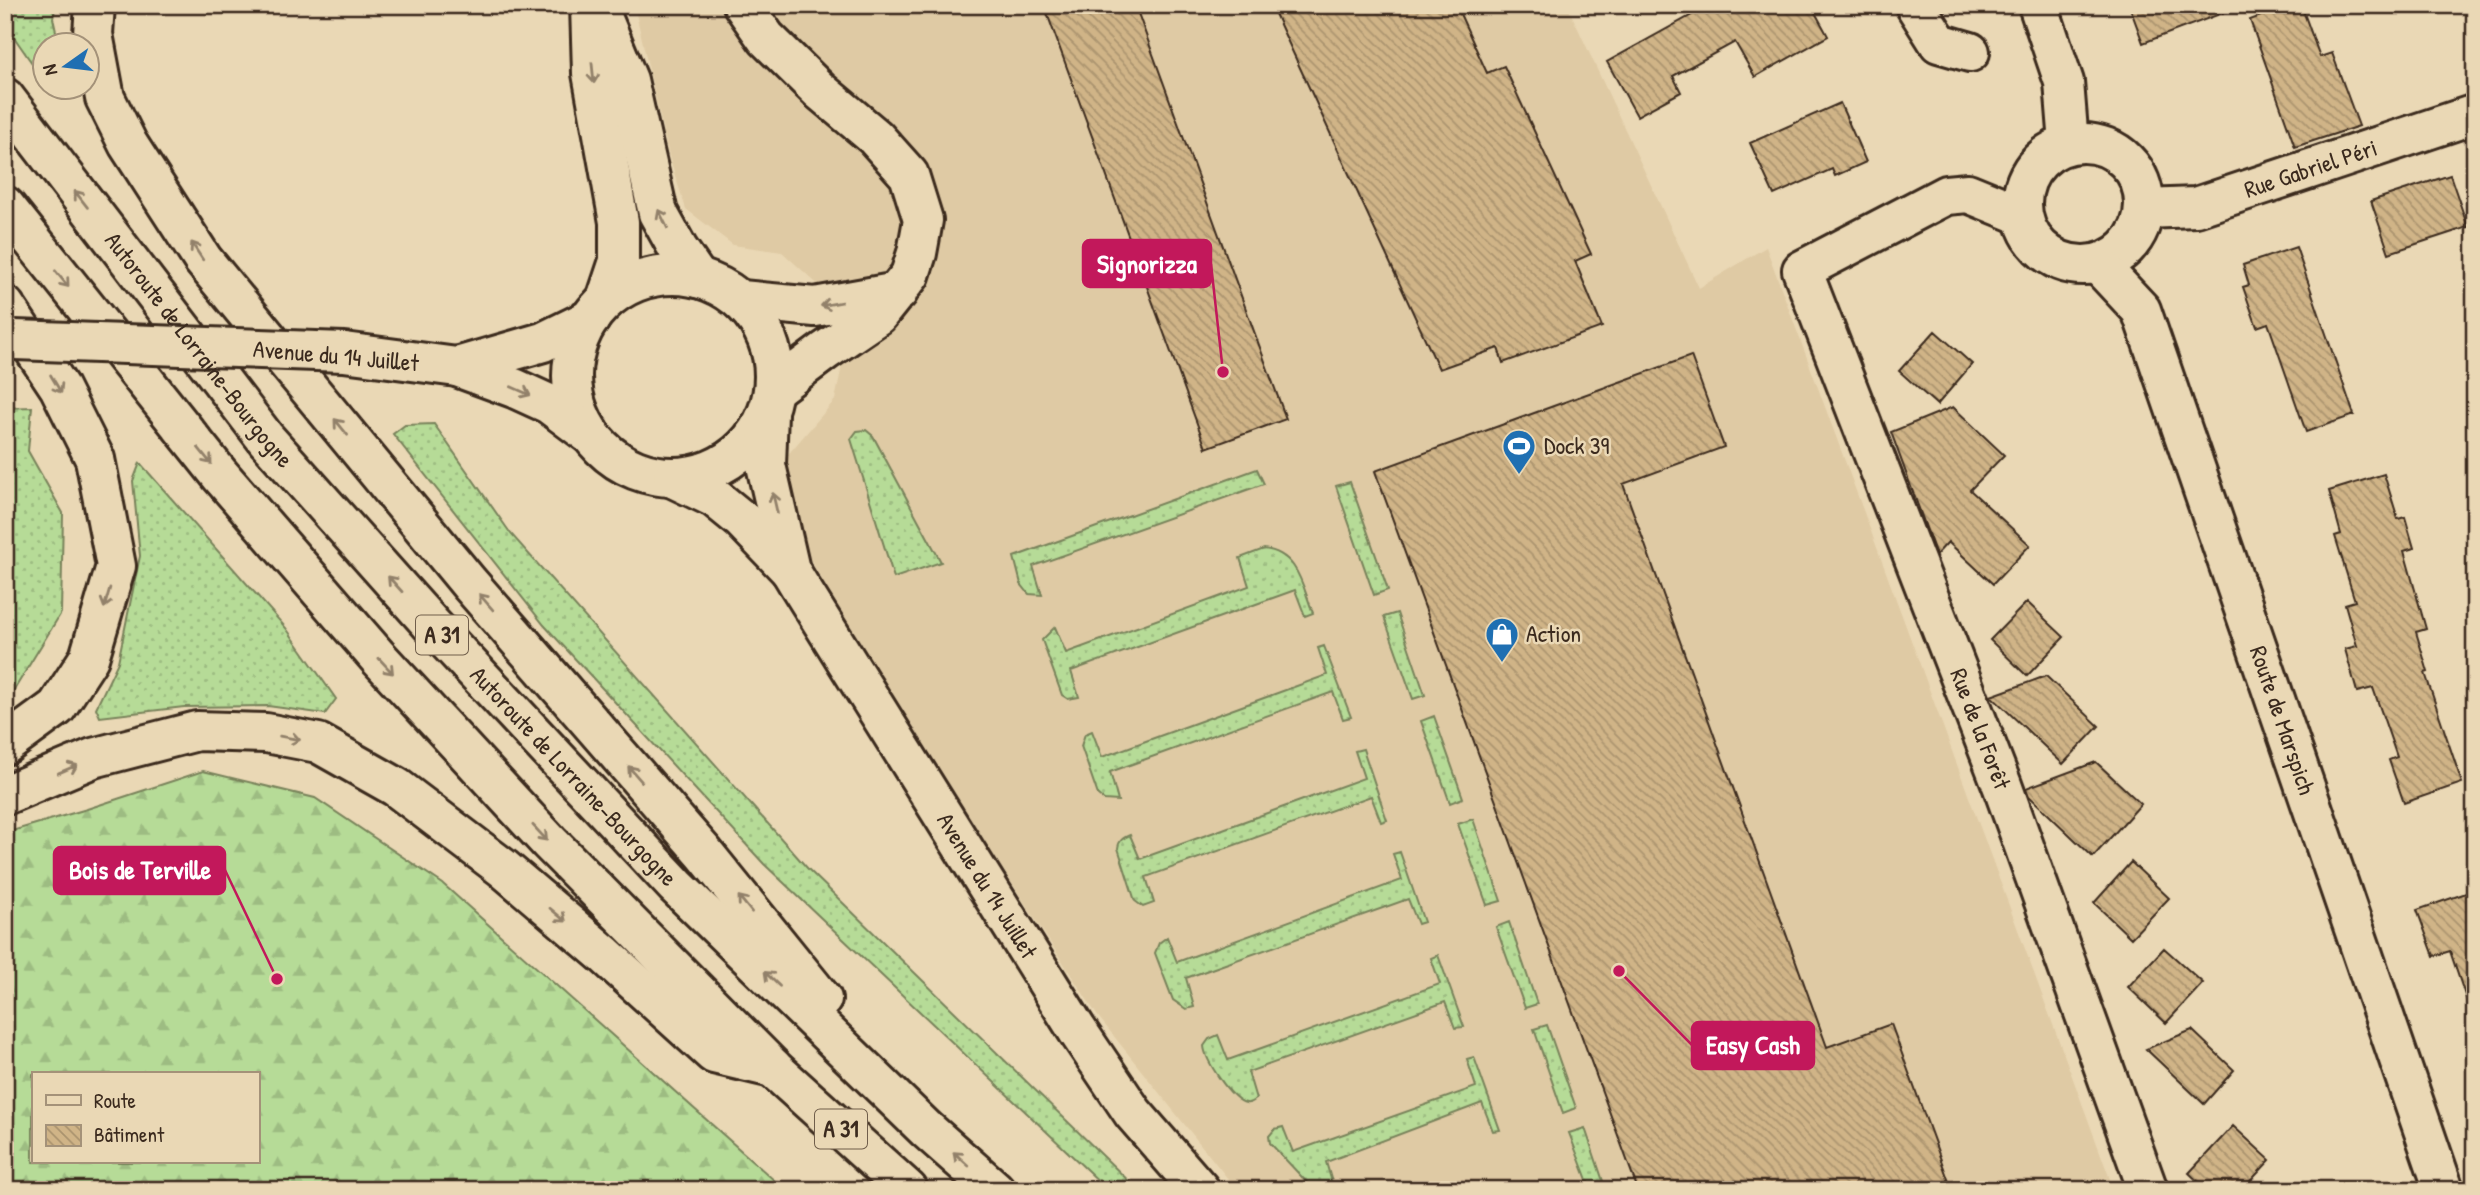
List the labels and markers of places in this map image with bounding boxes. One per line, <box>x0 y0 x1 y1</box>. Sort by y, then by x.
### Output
callout: Signorizza <box>1083 240 1211 287</box>
sports icon: Dock 39 <box>1500 427 1538 476</box>
place label: Dock 39 <box>1544 429 1610 461</box>
shop icon: Action <box>1483 615 1521 664</box>
place label: Action <box>1526 617 1581 649</box>
callout: Bois de Terville <box>54 847 225 894</box>
callout: Easy Cash <box>1692 1022 1814 1069</box>

